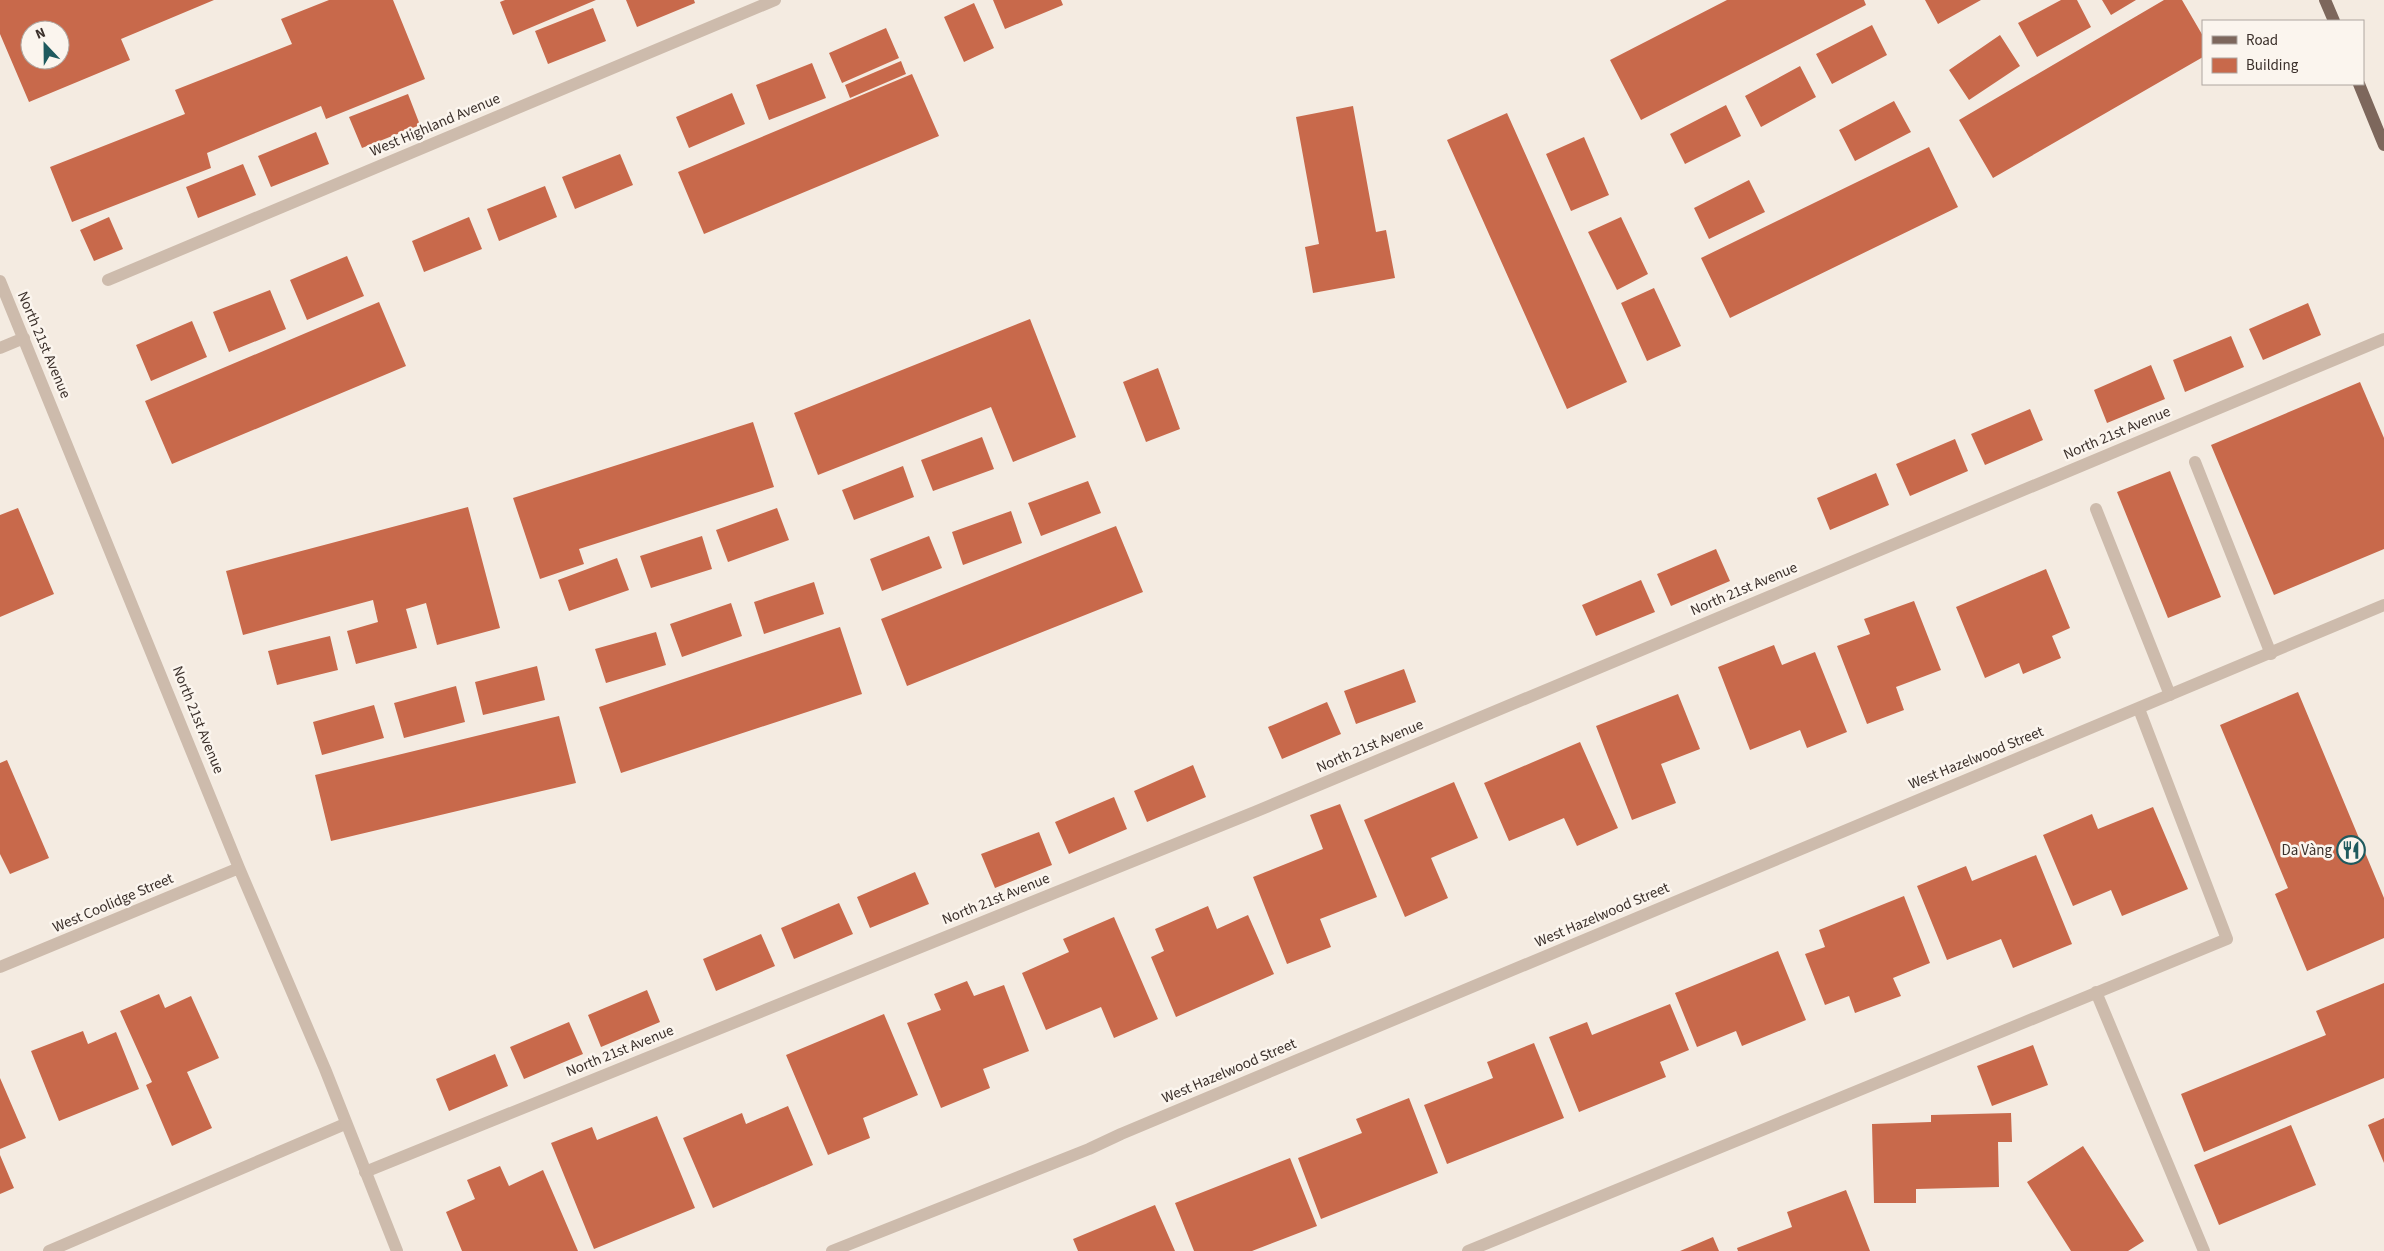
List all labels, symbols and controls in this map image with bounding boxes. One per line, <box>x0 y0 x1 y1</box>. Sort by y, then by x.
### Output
north arrow <box>20 20 70 70</box>
legend <box>2202 20 2364 85</box>
text: N <box>32 23 49 45</box>
text: Road <box>2246 30 2278 51</box>
text: Building <box>2246 55 2299 76</box>
street label: West Highland Avenue <box>367 88 503 162</box>
street label: North 21st Avenue <box>12 288 76 402</box>
street label: North 21st Avenue <box>2060 401 2174 465</box>
street label: North 21st Avenue <box>1687 557 1801 621</box>
street label: North 21st Avenue <box>167 663 229 777</box>
street label: North 21st Avenue <box>1313 714 1427 778</box>
street label: West Hazelwood Street <box>1905 721 2047 795</box>
restaurant icon: Da Vàng <box>2336 835 2366 865</box>
place label: Da Vàng <box>2281 840 2332 861</box>
street label: West Coolidge Street <box>49 868 177 938</box>
street label: North 21st Avenue <box>939 868 1053 930</box>
street label: West Hazelwood Street <box>1532 877 1672 953</box>
street label: North 21st Avenue <box>563 1020 677 1082</box>
street label: West Hazelwood Street <box>1159 1033 1299 1109</box>

